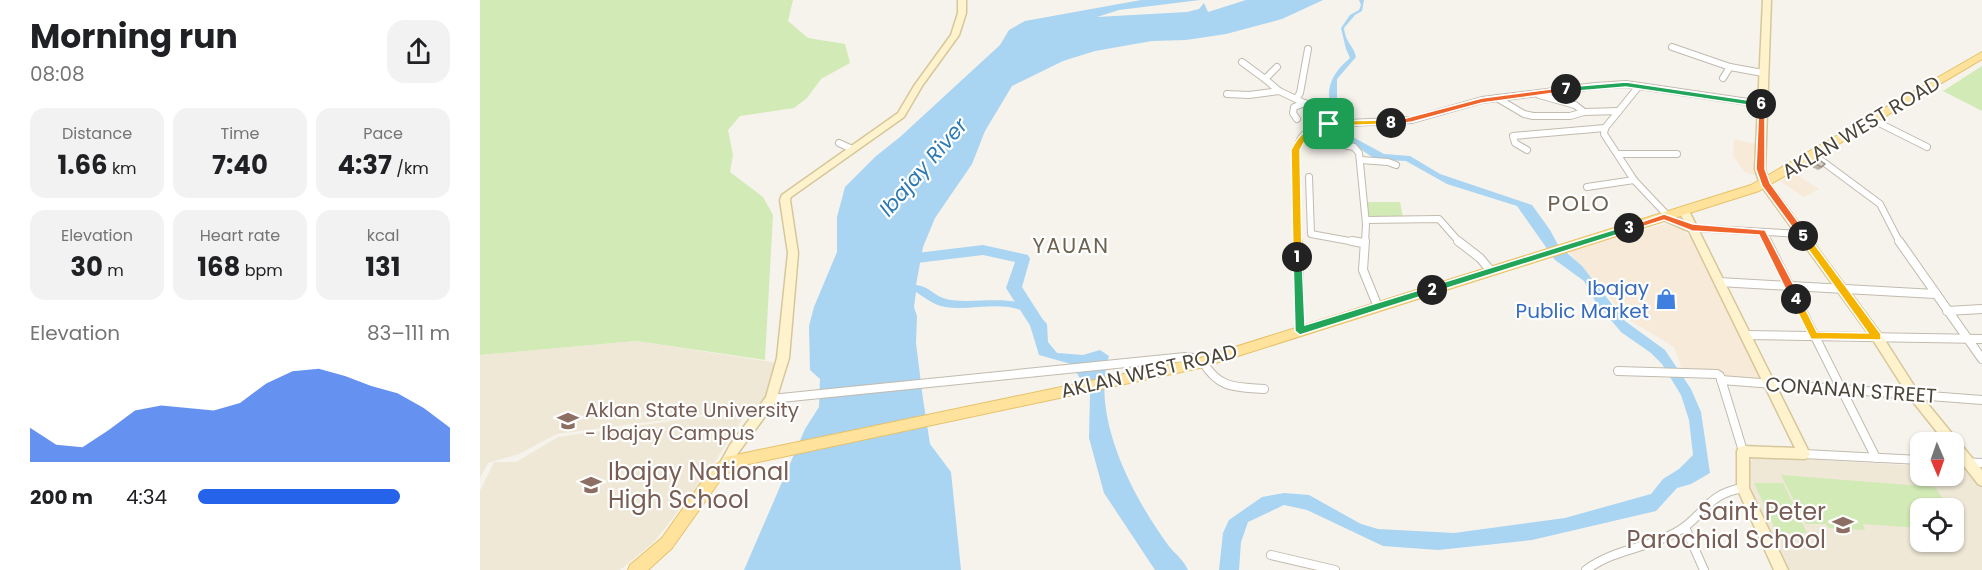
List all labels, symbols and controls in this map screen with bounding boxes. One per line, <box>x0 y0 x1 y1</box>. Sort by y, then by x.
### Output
text: Morning run <box>30 13 238 60</box>
button: share <box>387 20 450 83</box>
text: 08:08 <box>30 60 85 88</box>
street label: AKLAN WEST ROAD <box>1777 69 1945 185</box>
pin: 7 <box>1551 74 1581 104</box>
text: 7 <box>1562 77 1570 100</box>
pin: 6 <box>1746 89 1776 119</box>
text: 6 <box>1756 92 1766 115</box>
pin <box>1303 98 1354 149</box>
icon: arrive <box>1312 107 1345 140</box>
pin: 8 <box>1376 108 1406 138</box>
water label: Ibajay River <box>872 111 975 222</box>
text: 8 <box>1386 111 1396 134</box>
text: Distance <box>62 122 132 145</box>
text: Time <box>221 122 260 145</box>
text: Pace <box>363 122 403 145</box>
text: 1.66 <box>57 147 108 183</box>
text: 7:40 <box>212 147 268 183</box>
text: 4:37 <box>337 147 392 183</box>
text: km <box>108 157 137 180</box>
text: /km <box>392 157 429 180</box>
district label: POLO <box>1548 188 1610 219</box>
pin: 3 <box>1614 213 1644 243</box>
text: 3 <box>1624 216 1634 239</box>
pin: 5 <box>1788 221 1818 251</box>
text: Elevation <box>61 224 133 247</box>
text: Heart rate <box>200 224 280 247</box>
text: kcal <box>367 224 399 247</box>
text: 5 <box>1798 224 1808 247</box>
district label: YAUAN <box>1032 231 1110 260</box>
pin: 1 <box>1282 242 1312 272</box>
text: 1 <box>1294 245 1300 268</box>
text: 30 <box>70 249 103 285</box>
text: 168 <box>197 249 240 285</box>
text: 131 <box>365 249 401 285</box>
text: m <box>103 259 124 282</box>
text: bpm <box>240 259 283 282</box>
place label: Ibajay Public Market <box>1516 274 1649 325</box>
pin: 2 <box>1417 275 1447 305</box>
text: 2 <box>1427 278 1437 301</box>
pin: 4 <box>1781 284 1811 314</box>
shop icon: Ibajay Public Market <box>1654 287 1678 311</box>
text: 4 <box>1791 287 1801 310</box>
text: Elevation <box>30 319 120 347</box>
text: 83–111 m <box>367 319 450 347</box>
street label: AKLAN WEST ROAD <box>1058 337 1240 405</box>
street label: CONANAN STREET <box>1764 370 1938 410</box>
place label: Aklan State University - Ibajay Campus <box>585 396 799 447</box>
school or university icon: Aklan State University - Ibajay Campus <box>556 409 580 433</box>
north arrow <box>1910 432 1964 486</box>
map controls <box>1910 432 1964 552</box>
place label: Ibajay National High School <box>608 455 789 516</box>
school or university icon: Ibajay National High School <box>579 473 603 497</box>
text: 200 m <box>30 483 93 511</box>
text: 4:34 <box>126 483 167 511</box>
place label: Saint Peter Parochial School <box>1627 495 1826 556</box>
button: locate <box>1910 498 1964 552</box>
school or university icon: Saint Peter Parochial School <box>1831 513 1855 537</box>

